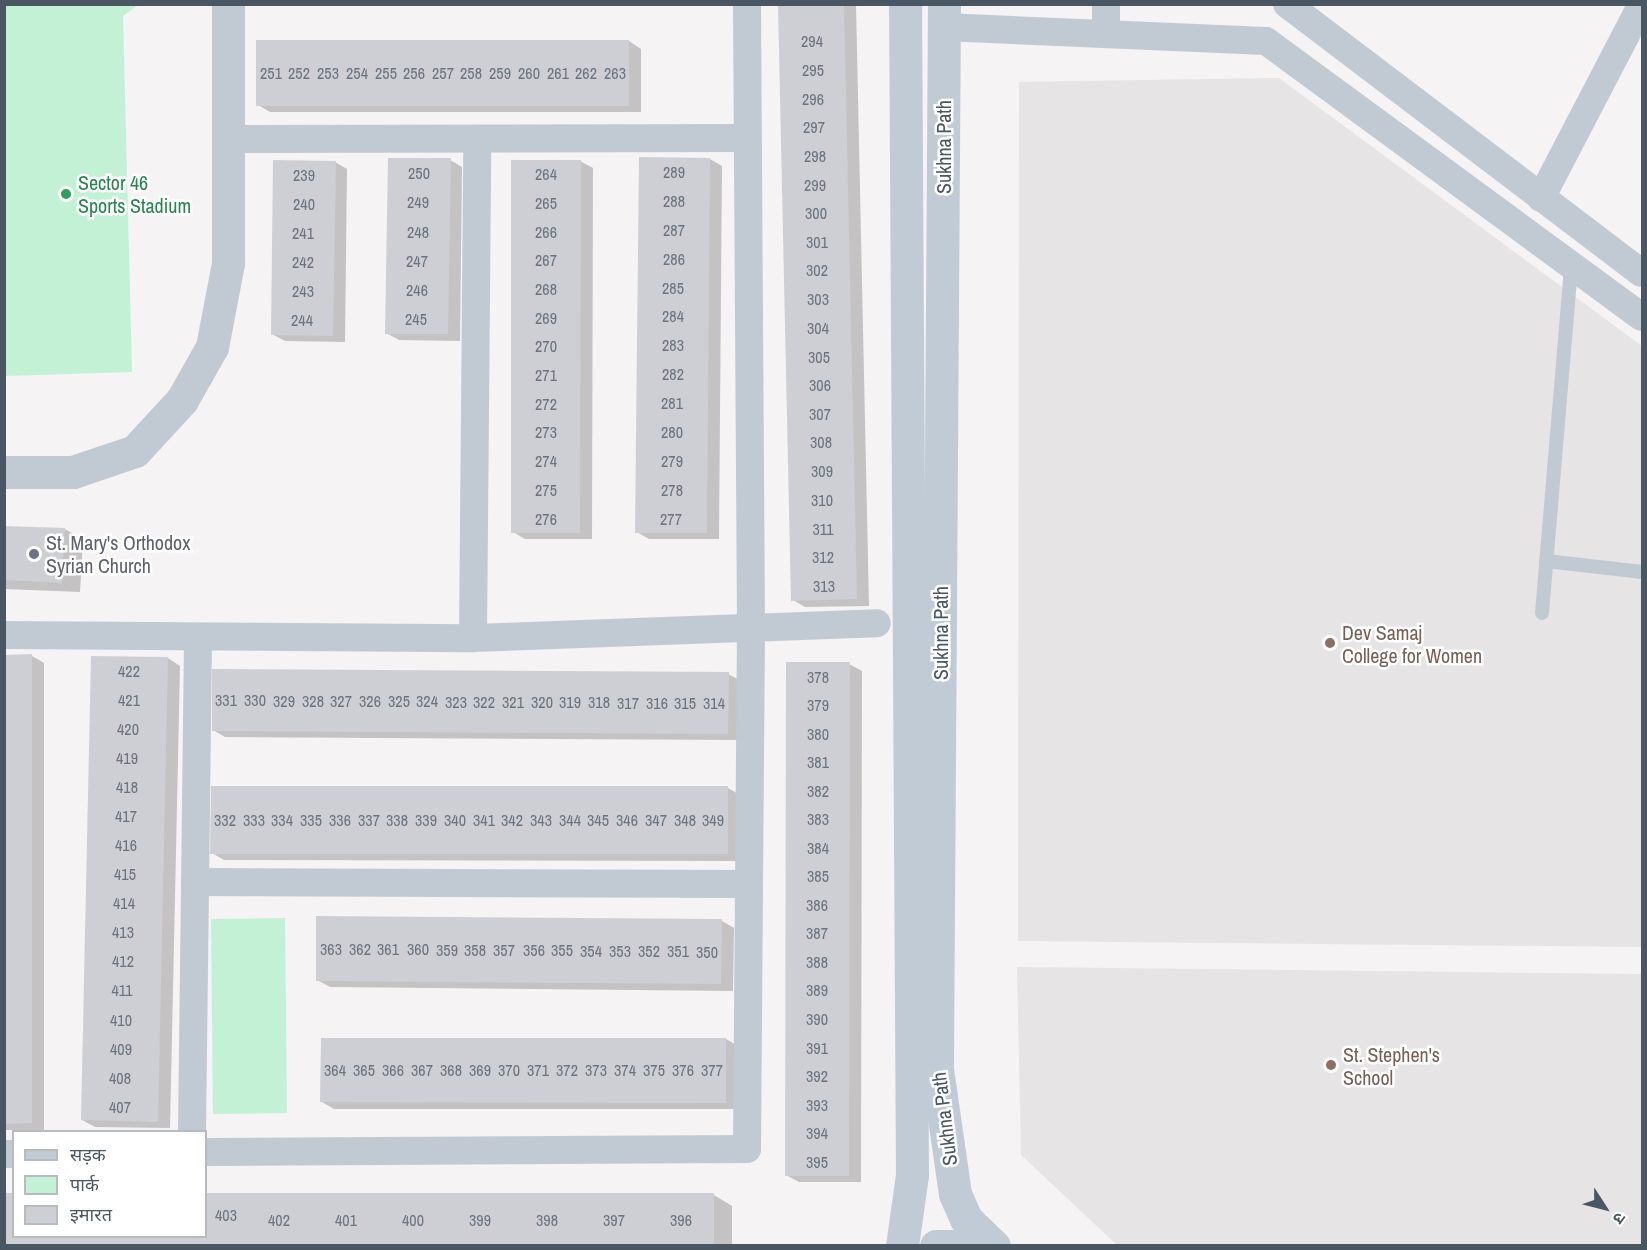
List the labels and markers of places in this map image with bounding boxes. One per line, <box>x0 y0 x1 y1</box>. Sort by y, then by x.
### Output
place label: Sector 46 Sports Stadium <box>78 170 191 217</box>
marker: Sector 46 Sports Stadium <box>59 187 73 201</box>
place label: St. Mary's Orthodox Syrian Church <box>46 530 190 577</box>
marker: St. Mary's Orthodox Syrian Church <box>27 547 41 561</box>
place label: Dev Samaj College for Women <box>1342 620 1482 667</box>
marker: Dev Samaj College for Women <box>1323 636 1337 650</box>
place label: St. Stephen's School <box>1343 1042 1440 1089</box>
marker: St. Stephen's School <box>1324 1058 1338 1072</box>

